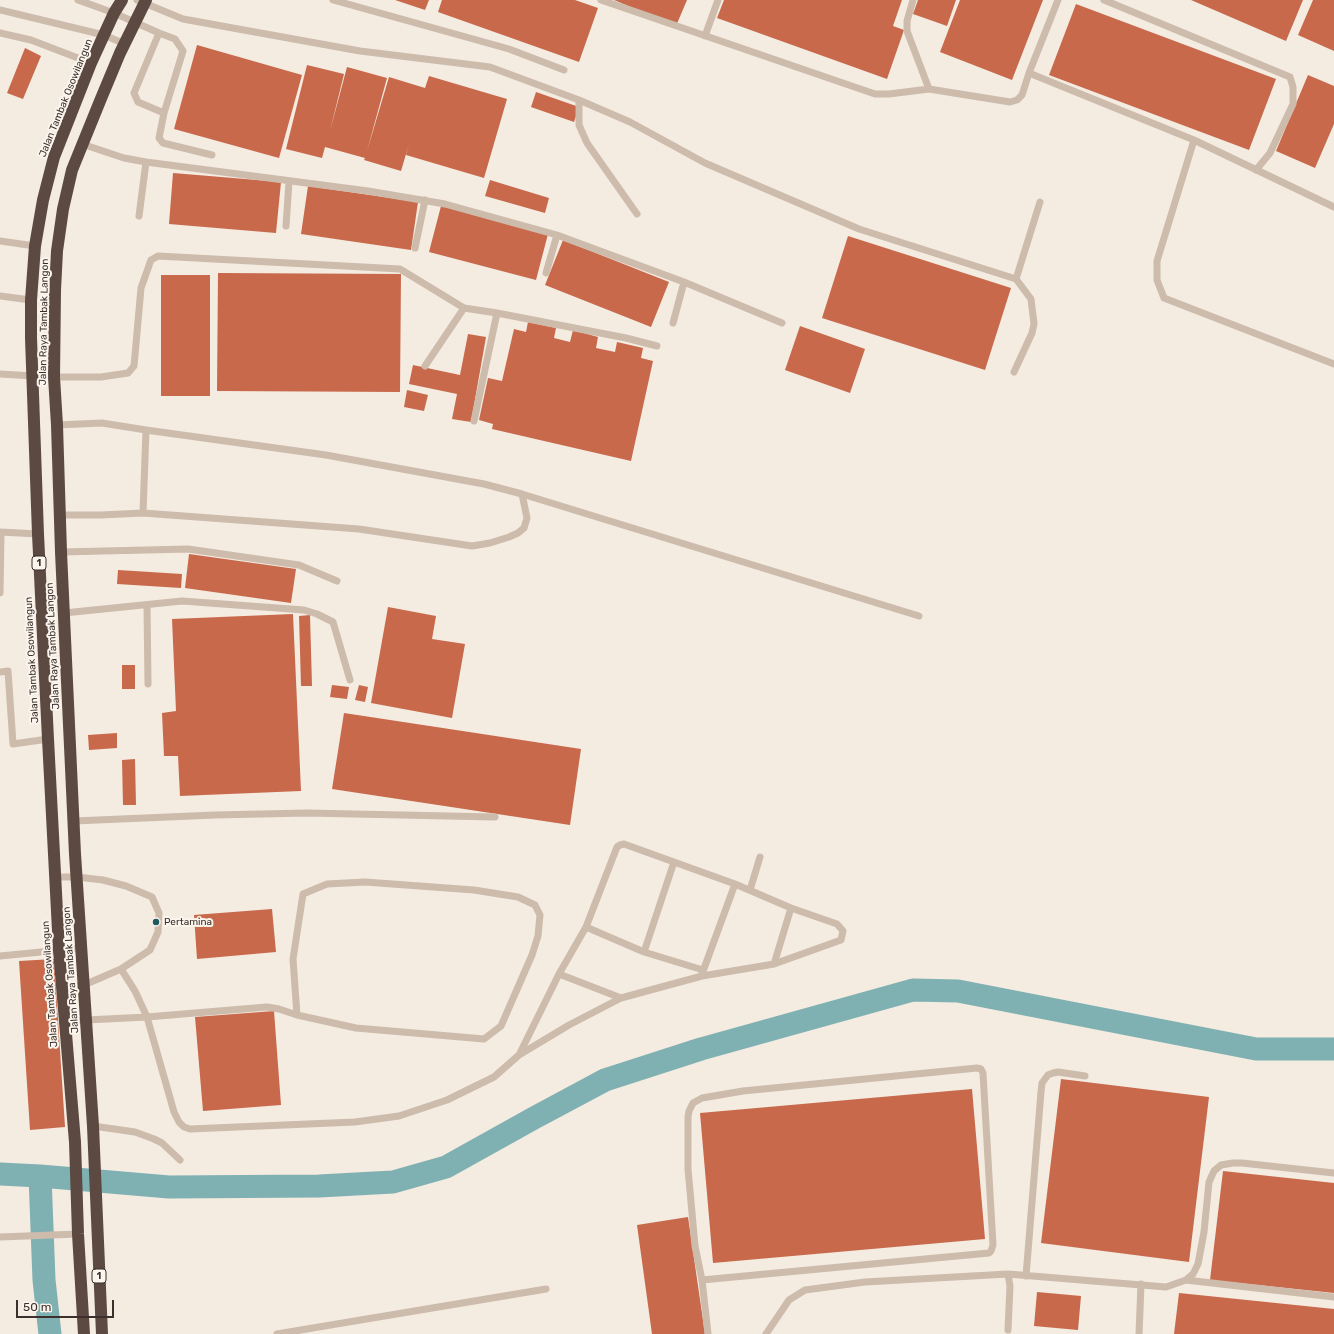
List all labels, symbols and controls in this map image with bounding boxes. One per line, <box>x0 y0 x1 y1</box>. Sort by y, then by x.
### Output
street label: Jalan Tambak Osowilangun <box>37 37 95 159</box>
street label: Jalan Raya Tambak Langon <box>37 258 51 386</box>
road number: 1 <box>32 556 46 570</box>
street label: Jalan Raya Tambak Langon <box>44 582 62 710</box>
street label: Jalan Tambak Osowilangun <box>23 596 41 724</box>
street label: Jalan Raya Tambak Langon <box>61 906 81 1034</box>
place label: Pertamina <box>164 916 212 928</box>
marker: Pertamina <box>151 917 161 927</box>
street label: Jalan Tambak Osowilangun <box>40 920 60 1048</box>
road number: 1 <box>92 1269 106 1283</box>
scale bar <box>18 1292 116 1318</box>
text: 50 m <box>23 1300 51 1314</box>

